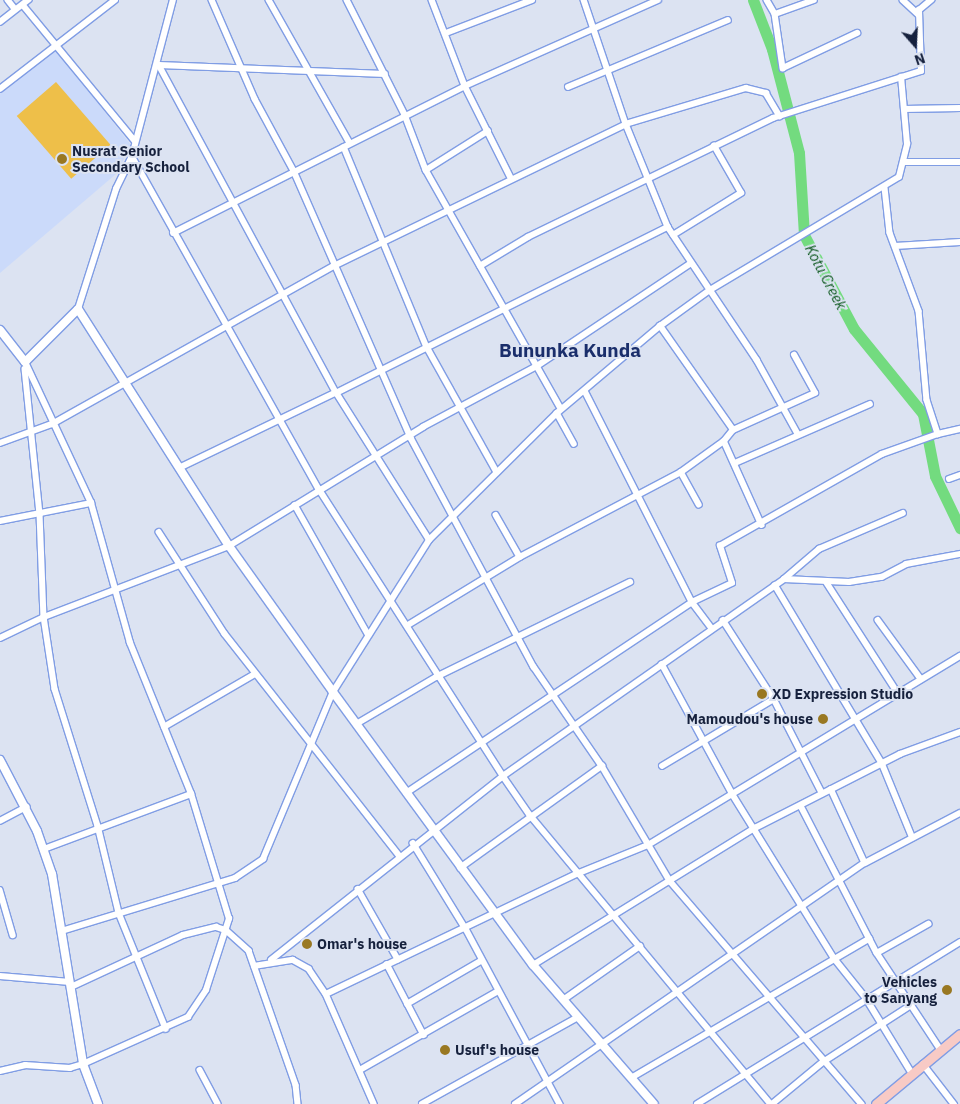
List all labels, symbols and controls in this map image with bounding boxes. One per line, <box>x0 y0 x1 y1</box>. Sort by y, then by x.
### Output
north arrow <box>890 20 940 70</box>
text: N <box>912 49 928 69</box>
place label: Nusrat Senior Secondary School <box>72 143 189 176</box>
marker: Nusrat Senior Secondary School <box>56 153 68 165</box>
water label: Kotu Creek <box>801 241 851 313</box>
district label: Bununka Kunda <box>499 340 641 362</box>
place label: XD Expression Studio <box>772 686 913 702</box>
marker: XD Expression Studio <box>756 688 768 700</box>
place label: Mamoudou's house <box>686 711 813 727</box>
marker: Mamoudou's house <box>817 713 829 725</box>
place label: Omar's house <box>317 936 407 952</box>
marker: Omar's house <box>301 938 313 950</box>
place label: Vehicles to Sanyang <box>864 974 937 1006</box>
marker: Vehicles to Sanyang <box>941 984 953 996</box>
place label: Usuf's house <box>455 1042 539 1058</box>
marker: Usuf's house <box>439 1044 451 1056</box>

